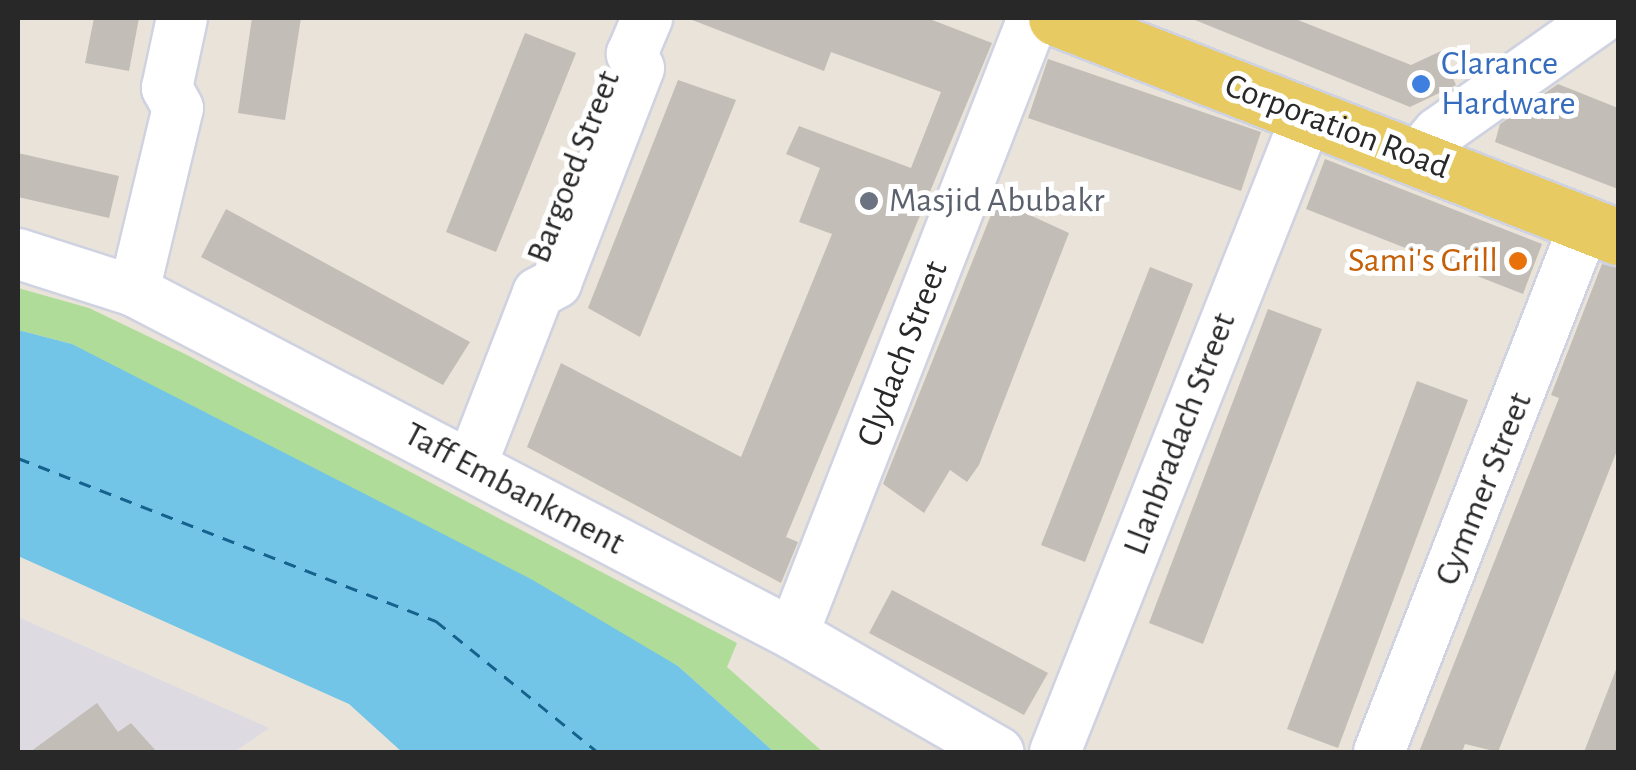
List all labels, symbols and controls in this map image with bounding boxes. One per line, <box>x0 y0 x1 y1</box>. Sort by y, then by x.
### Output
place label: Clarance Hardware <box>1441 43 1576 125</box>
street label: Bargoed Street <box>518 65 630 269</box>
street label: Corporation Road <box>1219 65 1455 189</box>
marker: Clarance Hardware <box>1410 73 1432 95</box>
place label: Masjid Abubakr <box>889 180 1105 222</box>
marker: Masjid Abubakr <box>858 190 880 212</box>
place label: Sami's Grill <box>1348 240 1498 282</box>
marker: Sami's Grill <box>1507 250 1529 272</box>
street label: Clydach Street <box>848 255 958 453</box>
street label: Llanbradach Street <box>1115 307 1245 561</box>
street label: Cymmer Street <box>1426 387 1542 591</box>
street label: Taff Embankment <box>397 413 631 565</box>

